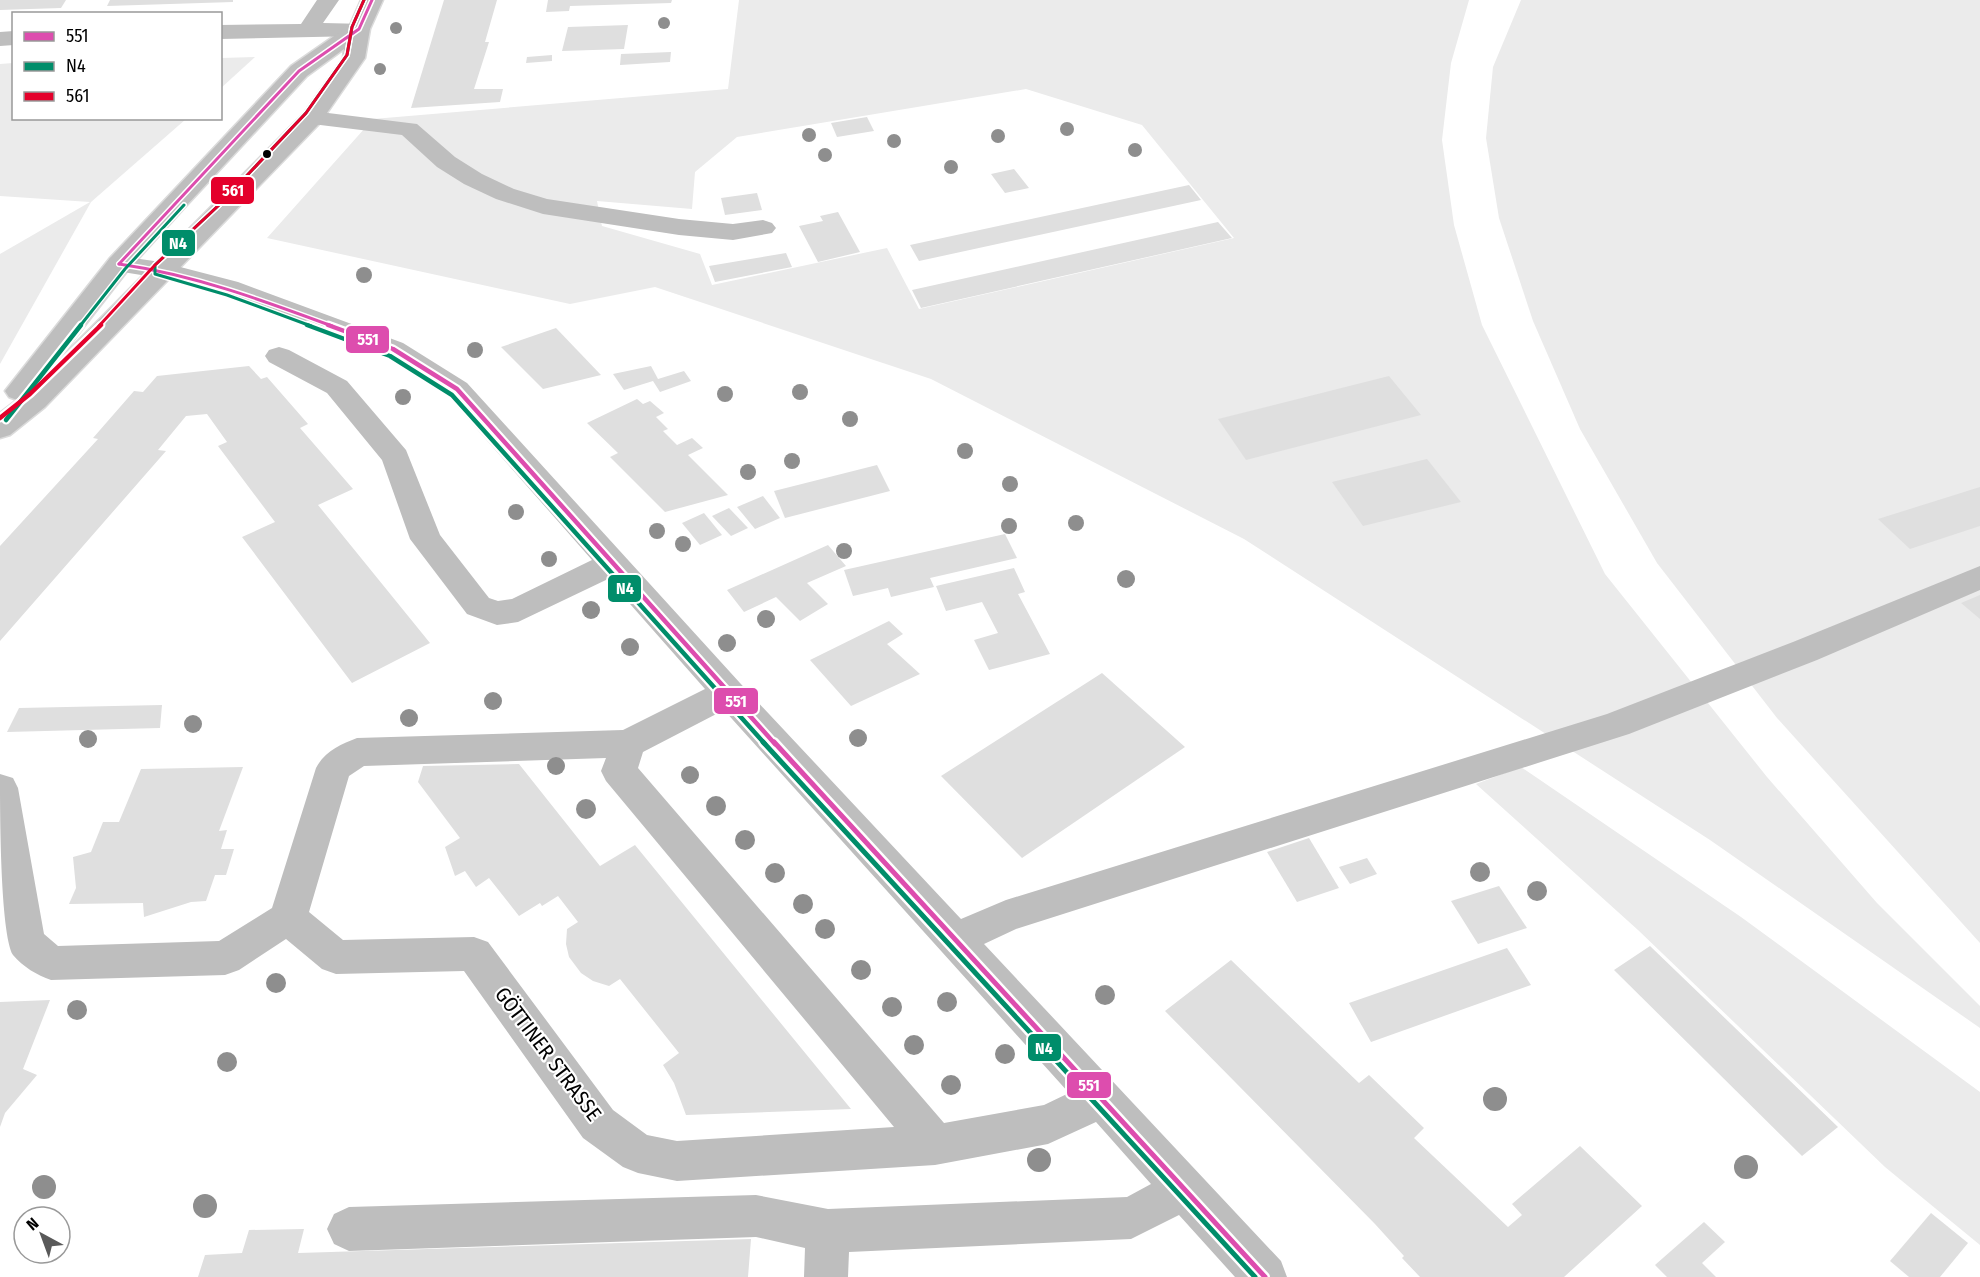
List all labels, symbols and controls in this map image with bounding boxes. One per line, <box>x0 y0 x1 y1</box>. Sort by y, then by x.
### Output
legend <box>12 12 222 120</box>
text: 551 <box>66 25 89 47</box>
text: N4 <box>66 55 86 77</box>
text: 561 <box>66 85 89 107</box>
unlabelled marker <box>261 148 273 160</box>
line badge: 561 <box>210 176 255 205</box>
text: 561 <box>222 181 244 200</box>
line badge: N4 <box>161 229 196 257</box>
text: N4 <box>169 234 187 253</box>
line badge: 551 <box>345 325 390 354</box>
text: 551 <box>357 330 379 349</box>
line badge: N4 <box>607 574 642 603</box>
text: N4 <box>616 579 634 598</box>
line badge: 551 <box>713 687 759 715</box>
text: 551 <box>725 692 747 711</box>
street label: GÖTTINER STRASSE <box>489 982 607 1126</box>
line badge: N4 <box>1027 1033 1062 1062</box>
text: N4 <box>1035 1039 1053 1058</box>
line badge: 551 <box>1066 1071 1112 1099</box>
text: 551 <box>1078 1076 1100 1095</box>
north arrow <box>12 1205 72 1265</box>
text: N <box>23 1214 42 1234</box>

